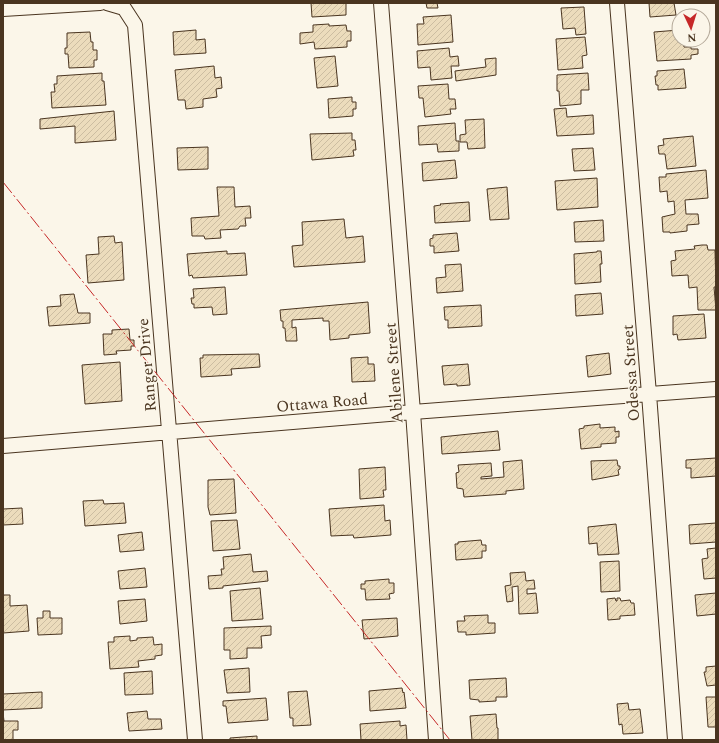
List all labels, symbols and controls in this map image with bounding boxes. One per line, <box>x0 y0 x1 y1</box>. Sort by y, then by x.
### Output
north arrow <box>671 8 711 48</box>
text: N <box>687 29 697 46</box>
street label: Ranger Drive <box>131 317 163 413</box>
street label: Abilene Street <box>378 321 409 424</box>
street label: Odessa Street <box>616 323 646 422</box>
street label: Ottawa Road <box>275 387 369 419</box>

